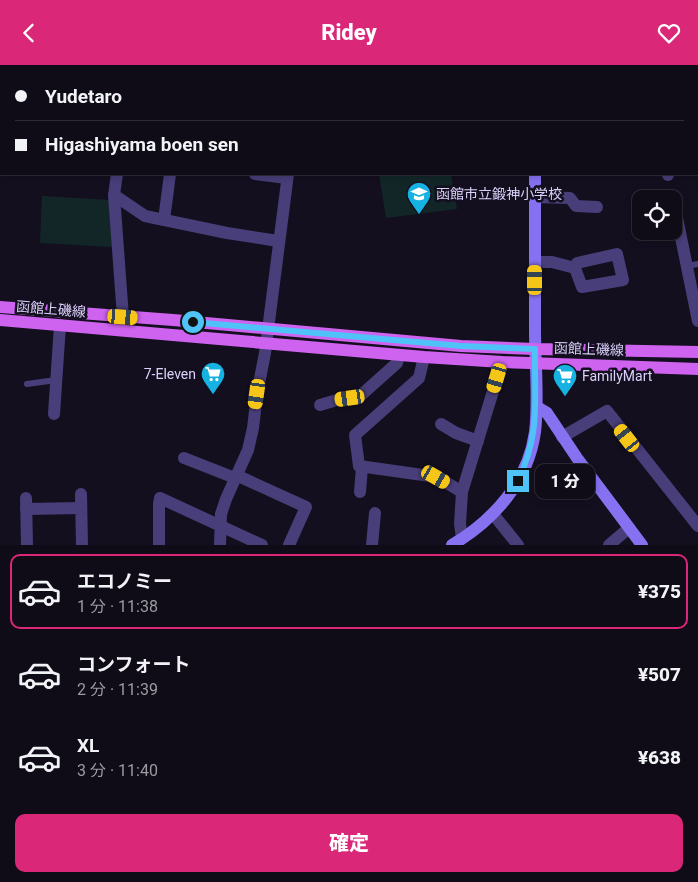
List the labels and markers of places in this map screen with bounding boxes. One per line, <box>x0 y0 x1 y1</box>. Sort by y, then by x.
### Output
school or university icon: 函館市立鍛神小学校 <box>406 181 432 215</box>
place label: 函館市立鍛神小学校 <box>436 186 562 202</box>
supermarket icon: 7-Eleven <box>200 361 226 395</box>
supermarket icon: FamilyMart <box>552 363 578 397</box>
place label: 7-Eleven <box>144 366 196 382</box>
place label: FamilyMart <box>582 368 653 384</box>

